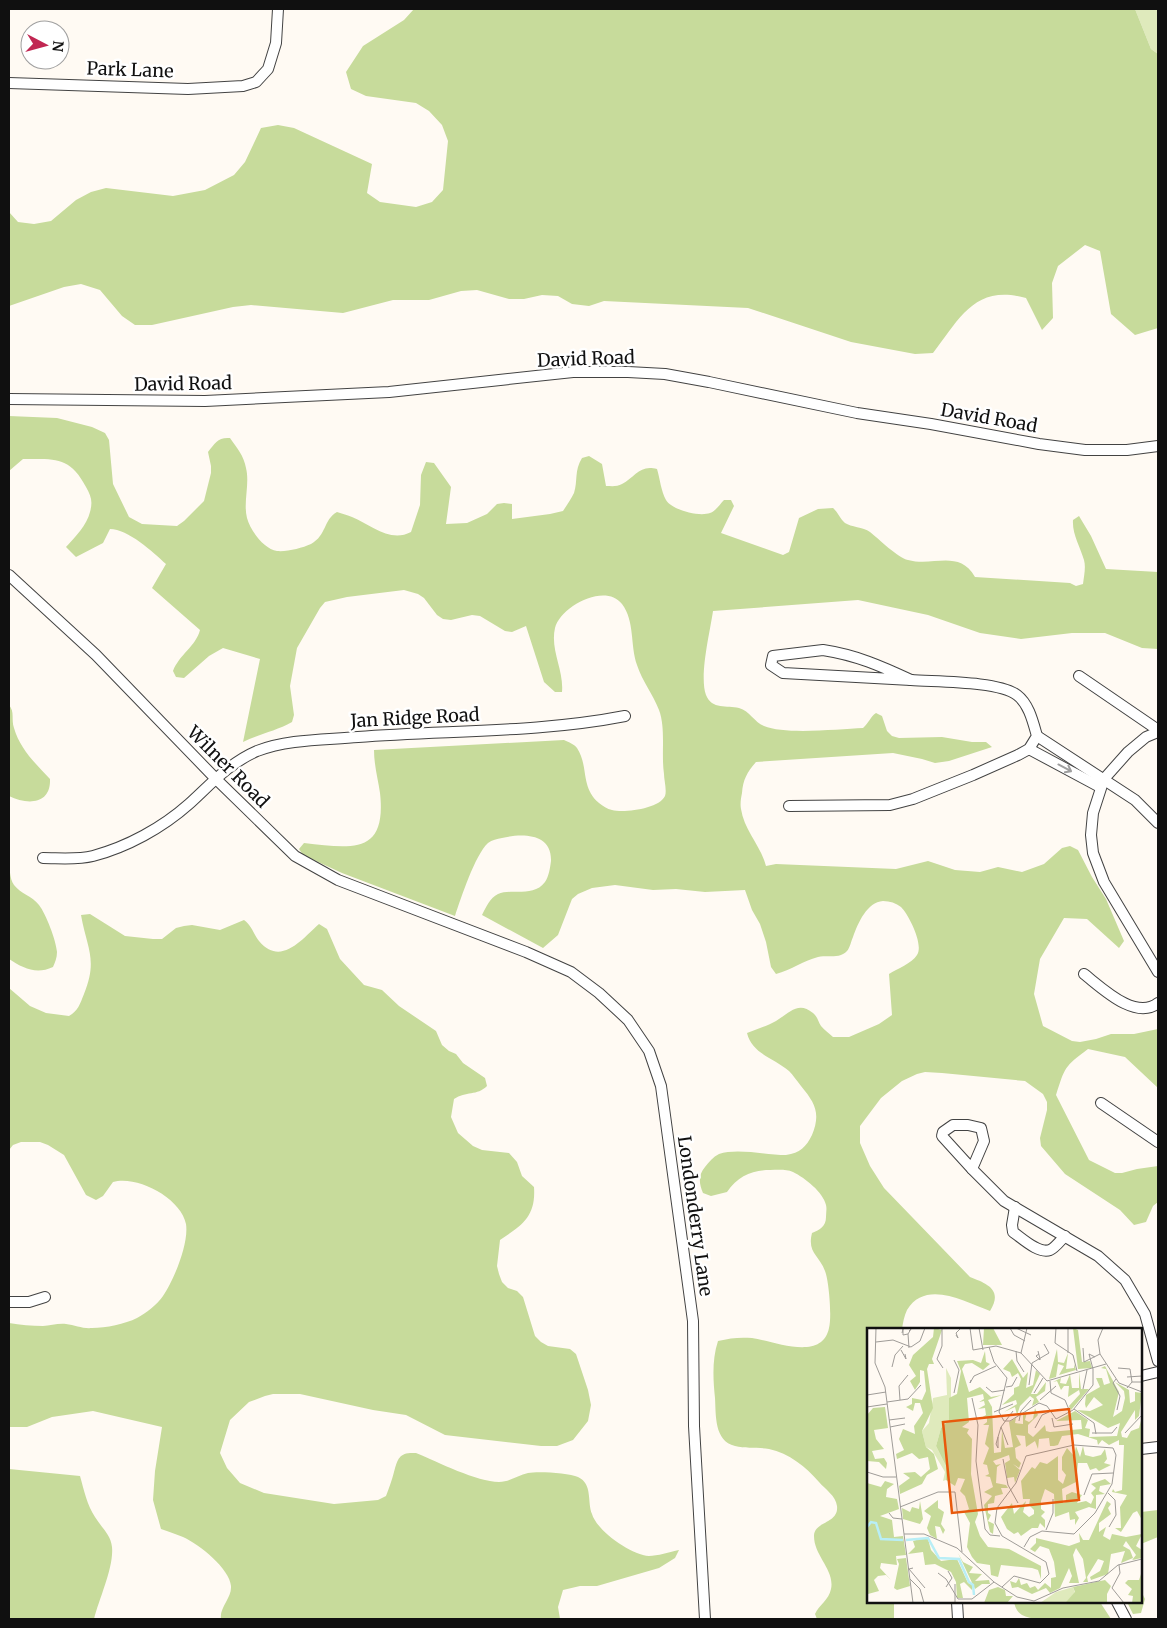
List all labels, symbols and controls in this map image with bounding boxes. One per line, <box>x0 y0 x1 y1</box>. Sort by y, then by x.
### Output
north arrow <box>20 20 70 70</box>
text: N <box>48 40 67 53</box>
street label: Park Lane <box>86 56 174 83</box>
street label: David Road <box>537 345 635 372</box>
street label: David Road <box>134 371 232 396</box>
street label: David Road <box>939 398 1039 437</box>
street label: Jan Ridge Road <box>349 703 480 732</box>
street label: Wilner Road <box>182 720 274 813</box>
one-way arrow <box>1057 763 1072 773</box>
street label: Londonderry Lane <box>673 1134 718 1298</box>
inset map <box>867 1328 1142 1603</box>

